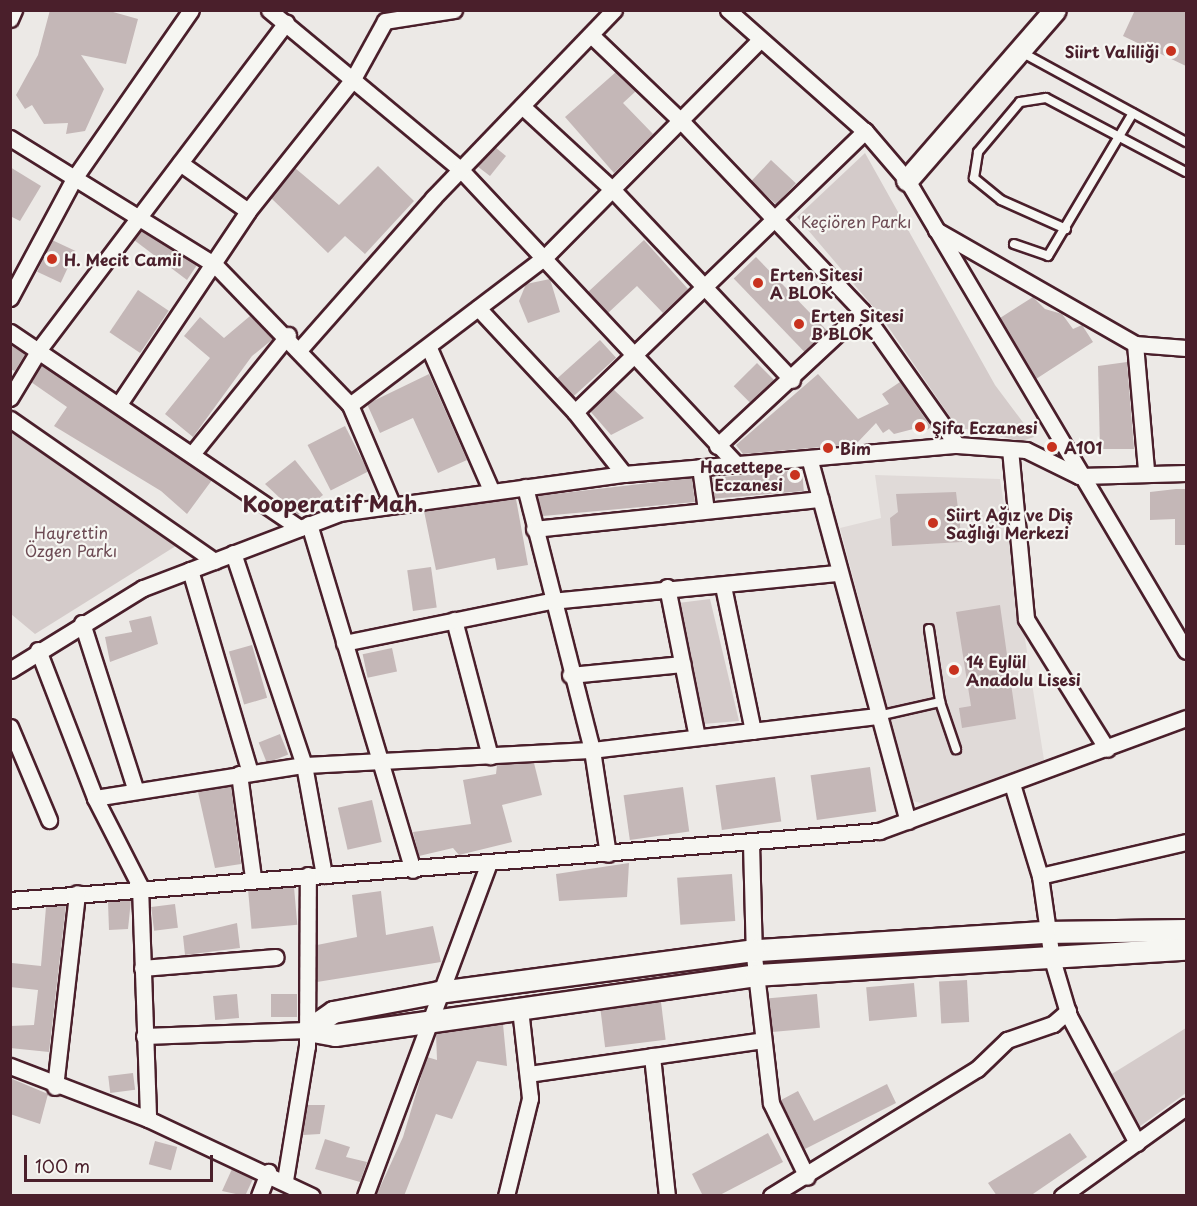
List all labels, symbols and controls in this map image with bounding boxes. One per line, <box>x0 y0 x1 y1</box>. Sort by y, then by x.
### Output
place label: Siirt Valiliği <box>1065 41 1159 61</box>
marker: Siirt Valiliği <box>1164 44 1178 58</box>
park label: Keçiören Parkı <box>801 211 911 231</box>
place label: H. Mecit Camii <box>64 249 183 269</box>
marker: H. Mecit Camii <box>45 252 59 266</box>
place label: Erten Sitesi A BLOK <box>770 264 864 302</box>
marker: Erten Sitesi A BLOK <box>751 276 765 290</box>
place label: Erten Sitesi B BLOK <box>811 305 905 343</box>
marker: Erten Sitesi B BLOK <box>792 317 806 331</box>
place label: Şifa Eczanesi <box>932 417 1039 437</box>
marker: Şifa Eczanesi <box>913 420 927 434</box>
place label: A101 <box>1064 437 1102 457</box>
place label: Bim <box>840 438 871 458</box>
marker: A101 <box>1045 440 1059 454</box>
marker: Bim <box>821 441 835 455</box>
place label: Hacettepe Eczanesi <box>700 456 783 494</box>
marker: Hacettepe Eczanesi <box>788 468 802 482</box>
district label: Kooperatif Mah. <box>242 490 424 516</box>
place label: Siirt Ağız ve Diş Sağlığı Merkezi <box>946 504 1074 542</box>
marker: Siirt Ağız ve Diş Sağlığı Merkezi <box>924 514 942 532</box>
park label: Hayrettin Özgen Parkı <box>25 522 117 560</box>
place label: 14 Eylül Anadolu Lisesi <box>966 651 1081 689</box>
marker: 14 Eylül Anadolu Lisesi <box>947 663 961 677</box>
scale bar <box>27 1143 216 1181</box>
text: 100 m <box>35 1152 90 1179</box>

